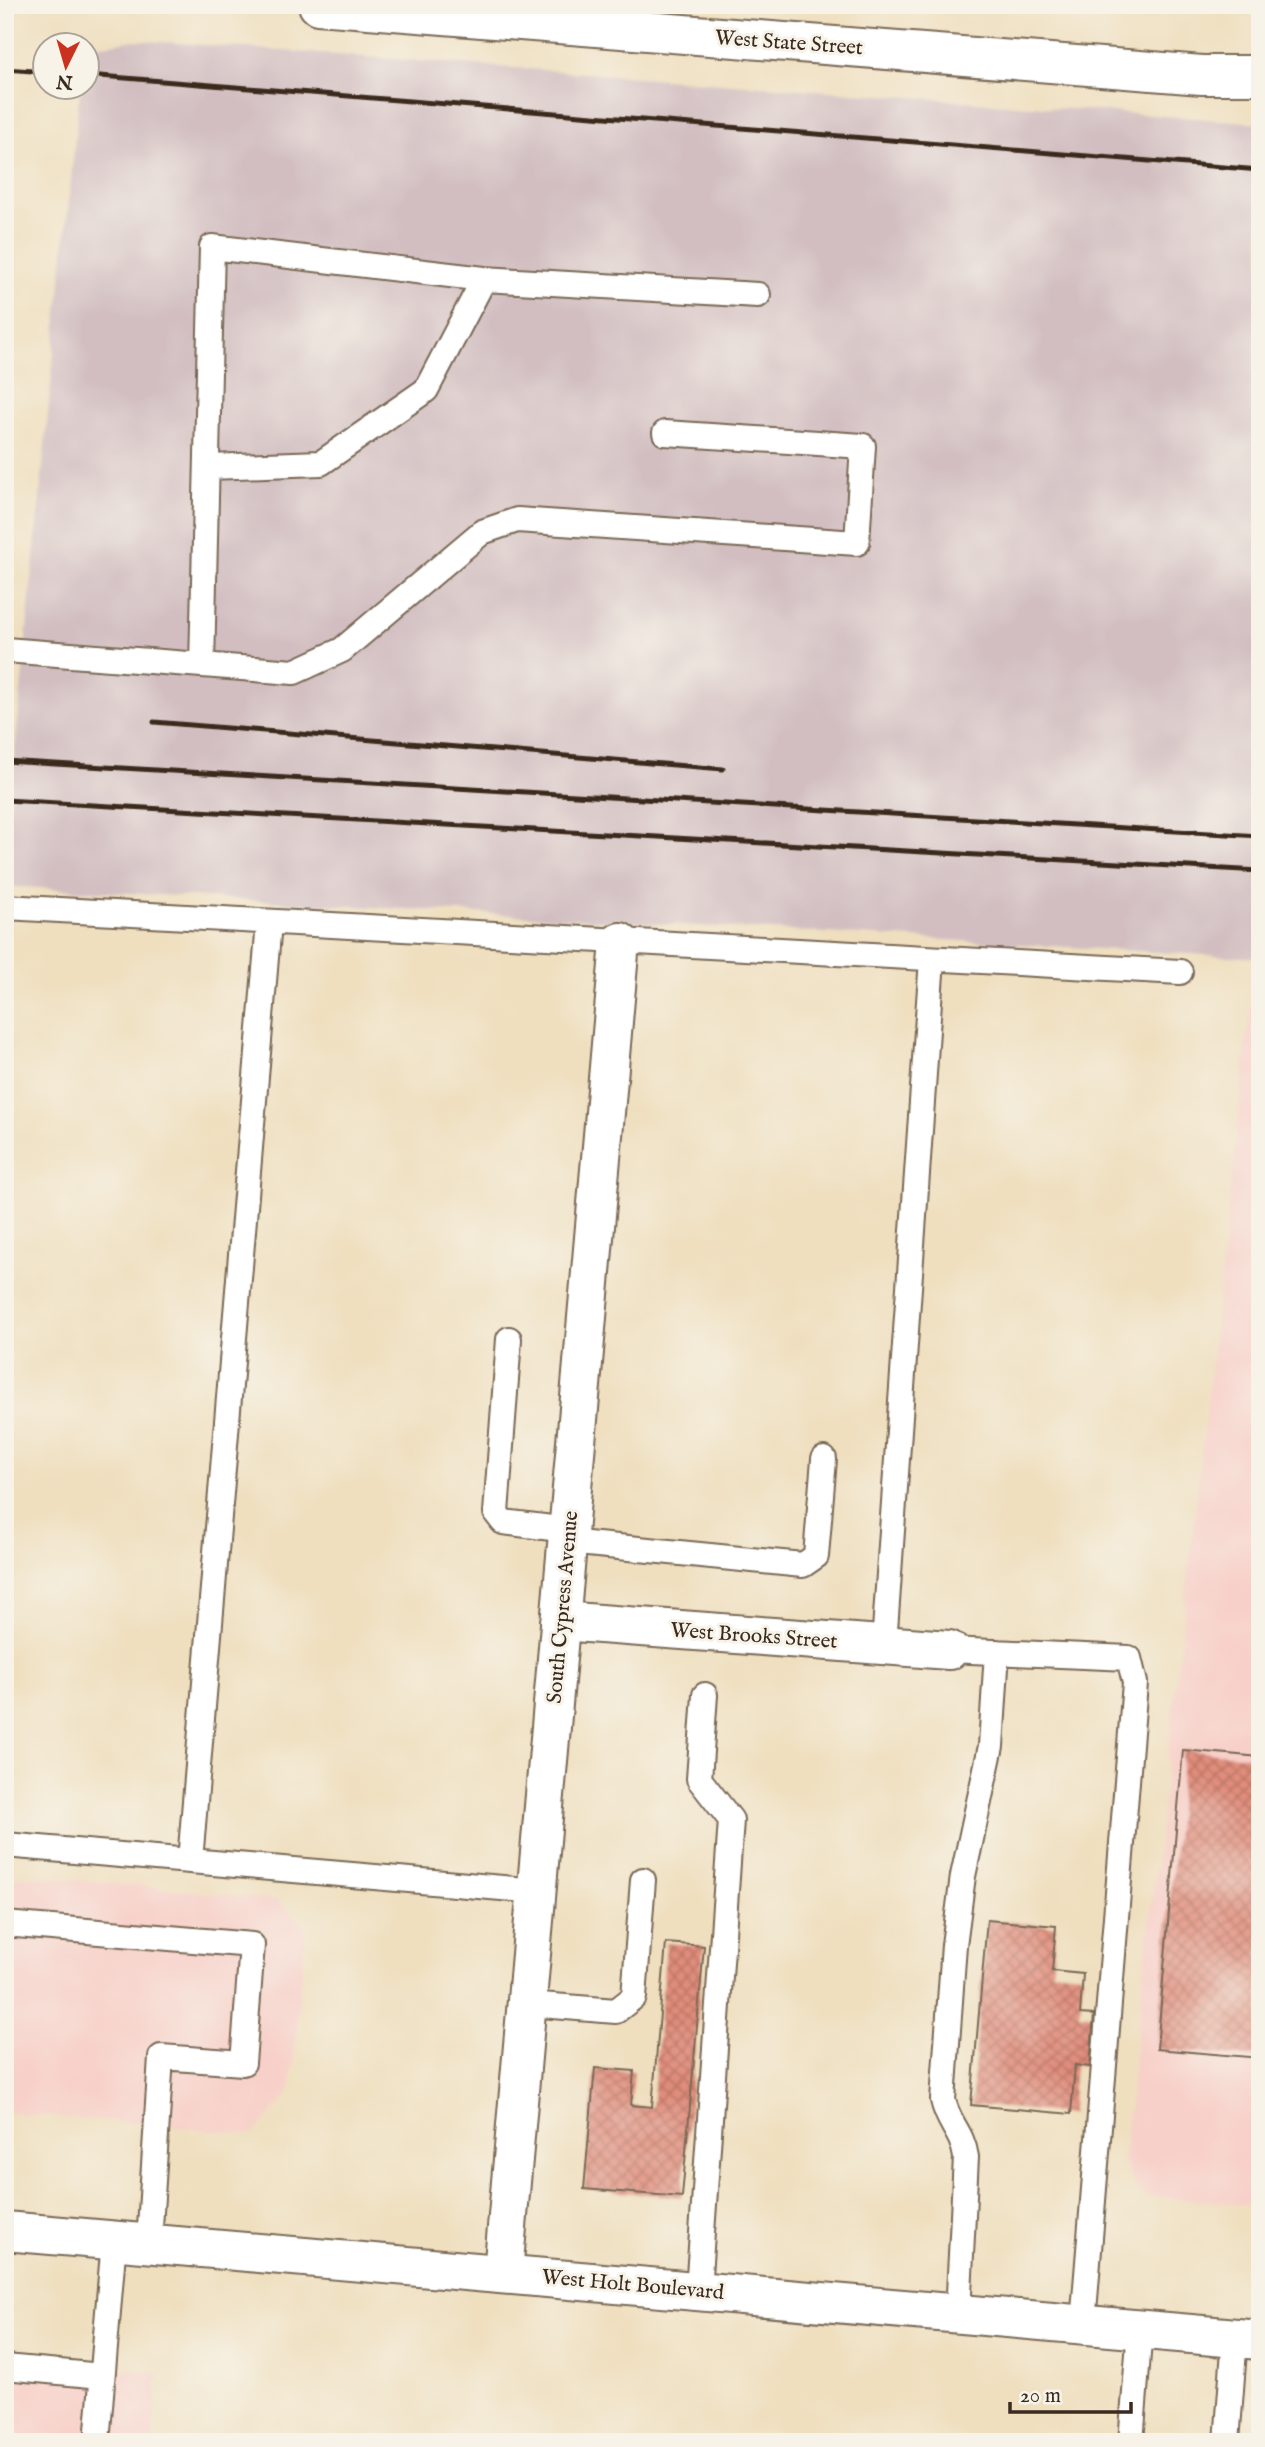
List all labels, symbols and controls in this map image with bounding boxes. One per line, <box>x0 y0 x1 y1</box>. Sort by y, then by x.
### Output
street label: West State Street <box>714 25 864 62</box>
north arrow <box>32 32 102 102</box>
text: N <box>55 68 75 94</box>
street label: South Cypress Avenue <box>542 1509 585 1705</box>
street label: West Brooks Street <box>669 1617 838 1656</box>
street label: West Holt Boulevard <box>541 2264 726 2307</box>
scale bar <box>1010 2370 1130 2414</box>
text: 20 m <box>1020 2383 1061 2410</box>

